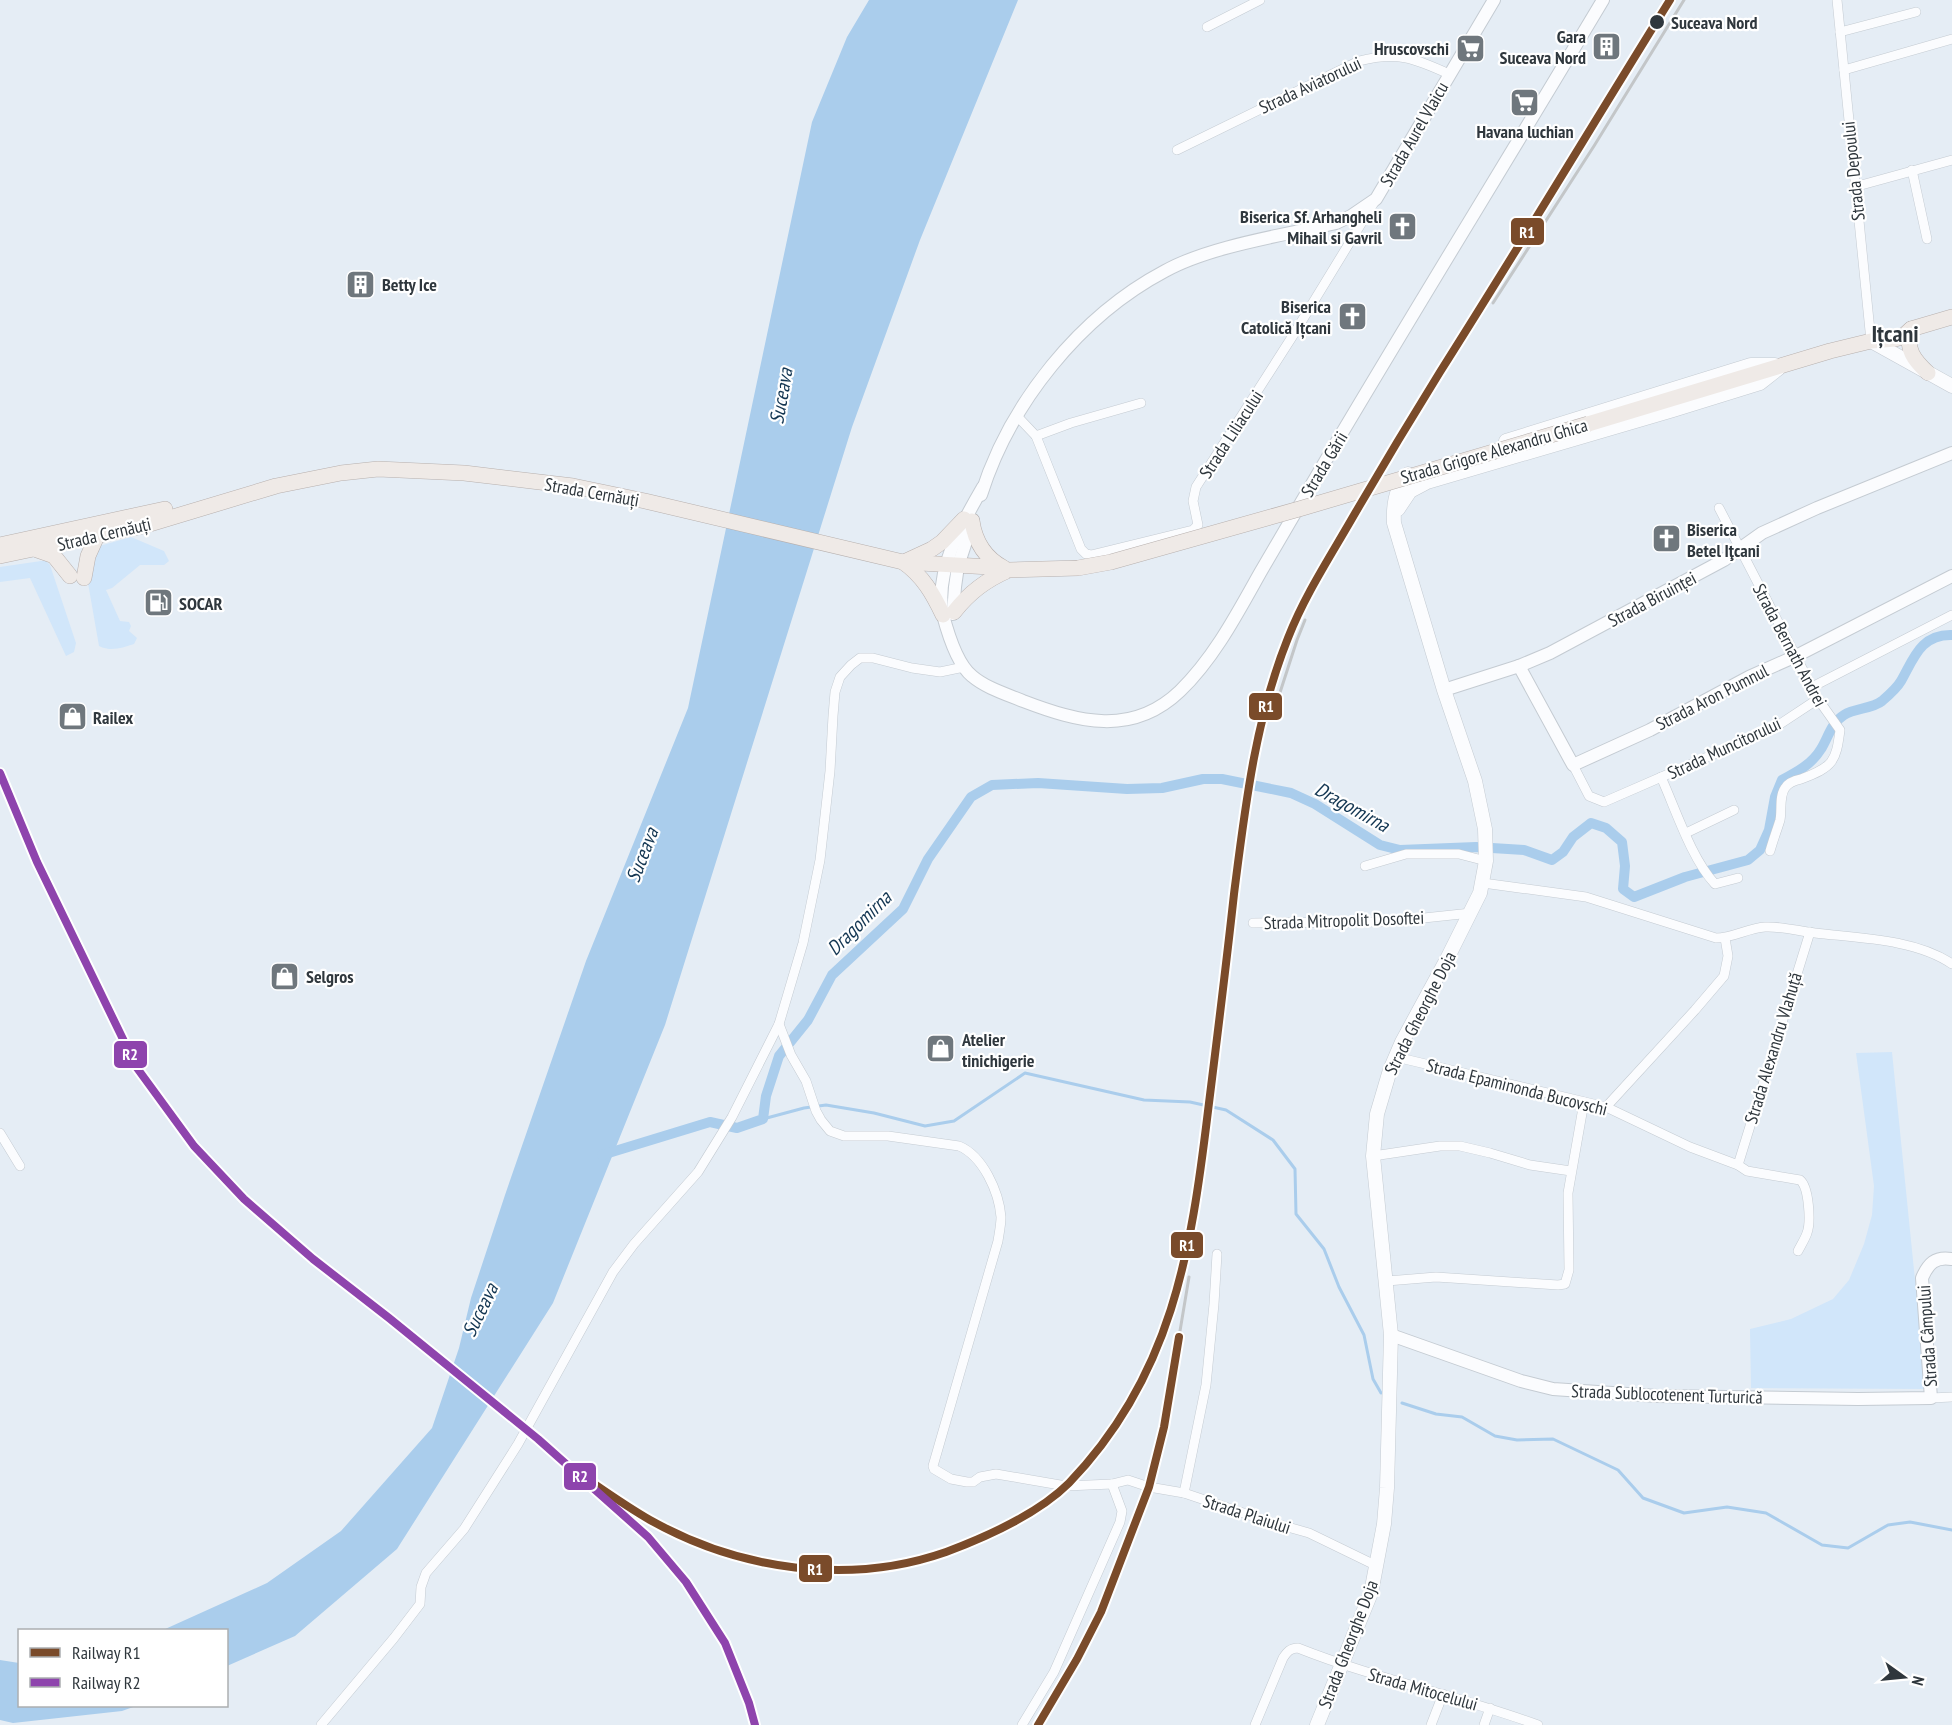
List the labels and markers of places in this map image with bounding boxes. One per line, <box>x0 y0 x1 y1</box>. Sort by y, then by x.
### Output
place label: Suceava Nord <box>1671 11 1757 34</box>
marker: Suceava Nord <box>1648 13 1666 31</box>
place label: Gara Suceava Nord <box>1500 25 1586 69</box>
building icon: Gara Suceava Nord <box>1591 30 1623 62</box>
supermarket icon: Hruscovschi <box>1454 32 1486 64</box>
place label: Hruscovschi <box>1374 37 1449 60</box>
supermarket icon: Havana luchian <box>1509 86 1541 118</box>
place label: Havana luchian <box>1476 120 1574 143</box>
place label: Biserica Sf. Arhangheli Mihail si Gavril <box>1240 205 1383 249</box>
church icon: Biserica Sf. Arhangheli Mihail si Gavril <box>1387 210 1419 242</box>
building icon: Betty Ice <box>345 268 377 300</box>
place label: Betty Ice <box>382 273 437 296</box>
place label: Biserica Catolică Ițcani <box>1241 295 1331 339</box>
church icon: Biserica Catolică Ițcani <box>1336 300 1368 332</box>
place label: Biserica Betel Iţcani <box>1687 518 1760 562</box>
church icon: Biserica Betel Iţcani <box>1650 523 1682 555</box>
fuel station icon: SOCAR <box>142 587 174 619</box>
place label: SOCAR <box>179 592 222 615</box>
shop icon: Railex <box>56 701 88 733</box>
place label: Railex <box>93 706 133 729</box>
shop icon: Selgros <box>269 960 301 992</box>
place label: Selgros <box>306 965 354 988</box>
place label: Atelier tinichigerie <box>961 1028 1035 1072</box>
shop icon: Atelier tinichigerie <box>925 1033 957 1065</box>

